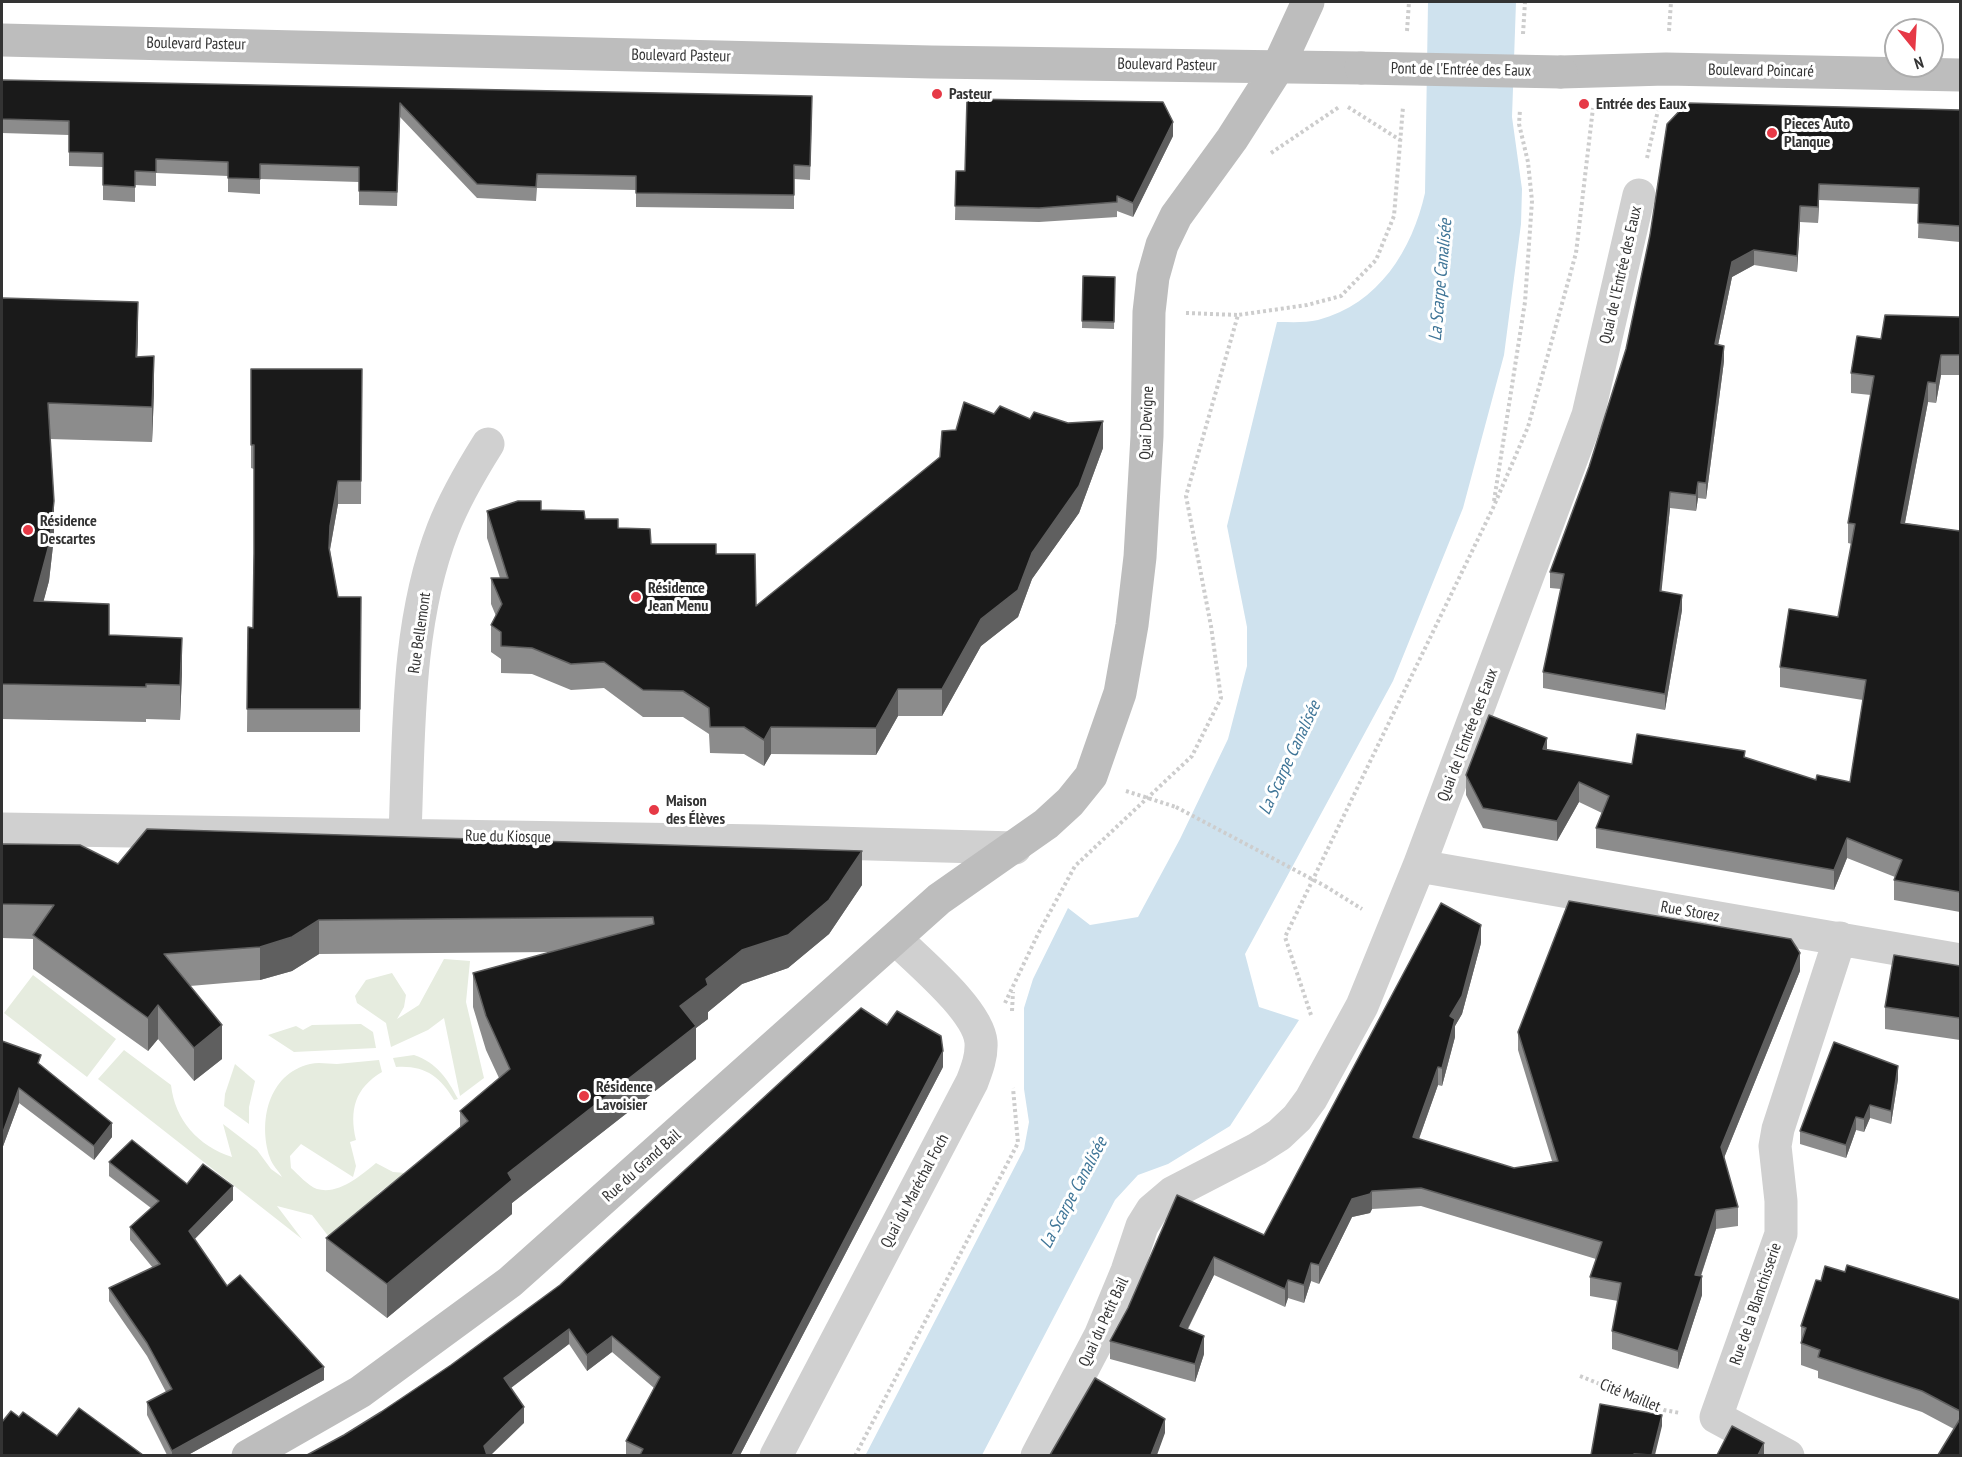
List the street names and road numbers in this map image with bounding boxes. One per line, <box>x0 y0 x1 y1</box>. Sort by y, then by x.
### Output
street label: Boulevard Pasteur <box>146 34 246 54</box>
street label: Boulevard Pasteur <box>631 46 731 66</box>
street label: Boulevard Pasteur <box>1117 55 1217 75</box>
street label: Pont de l'Entrée des Eaux <box>1391 59 1531 81</box>
street label: Boulevard Poincaré <box>1708 60 1814 82</box>
street label: Quai de l'Entrée des Eaux <box>1596 204 1646 346</box>
street label: Quai Devigne <box>1136 386 1158 460</box>
street label: Rue Bellemont <box>405 591 435 675</box>
street label: Quai de l'Entrée des Eaux <box>1434 666 1502 804</box>
street label: Rue du Kiosque <box>465 827 551 847</box>
street label: Rue Storez <box>1659 897 1721 927</box>
street label: Rue du Grand Bail <box>599 1126 685 1206</box>
street label: Quai du Maréchal Foch <box>877 1131 953 1251</box>
street label: Rue de la Blanchisserie <box>1726 1240 1786 1368</box>
street label: Quai du Petit Bail <box>1075 1274 1133 1370</box>
street label: Cité Maillet <box>1597 1375 1663 1417</box>

